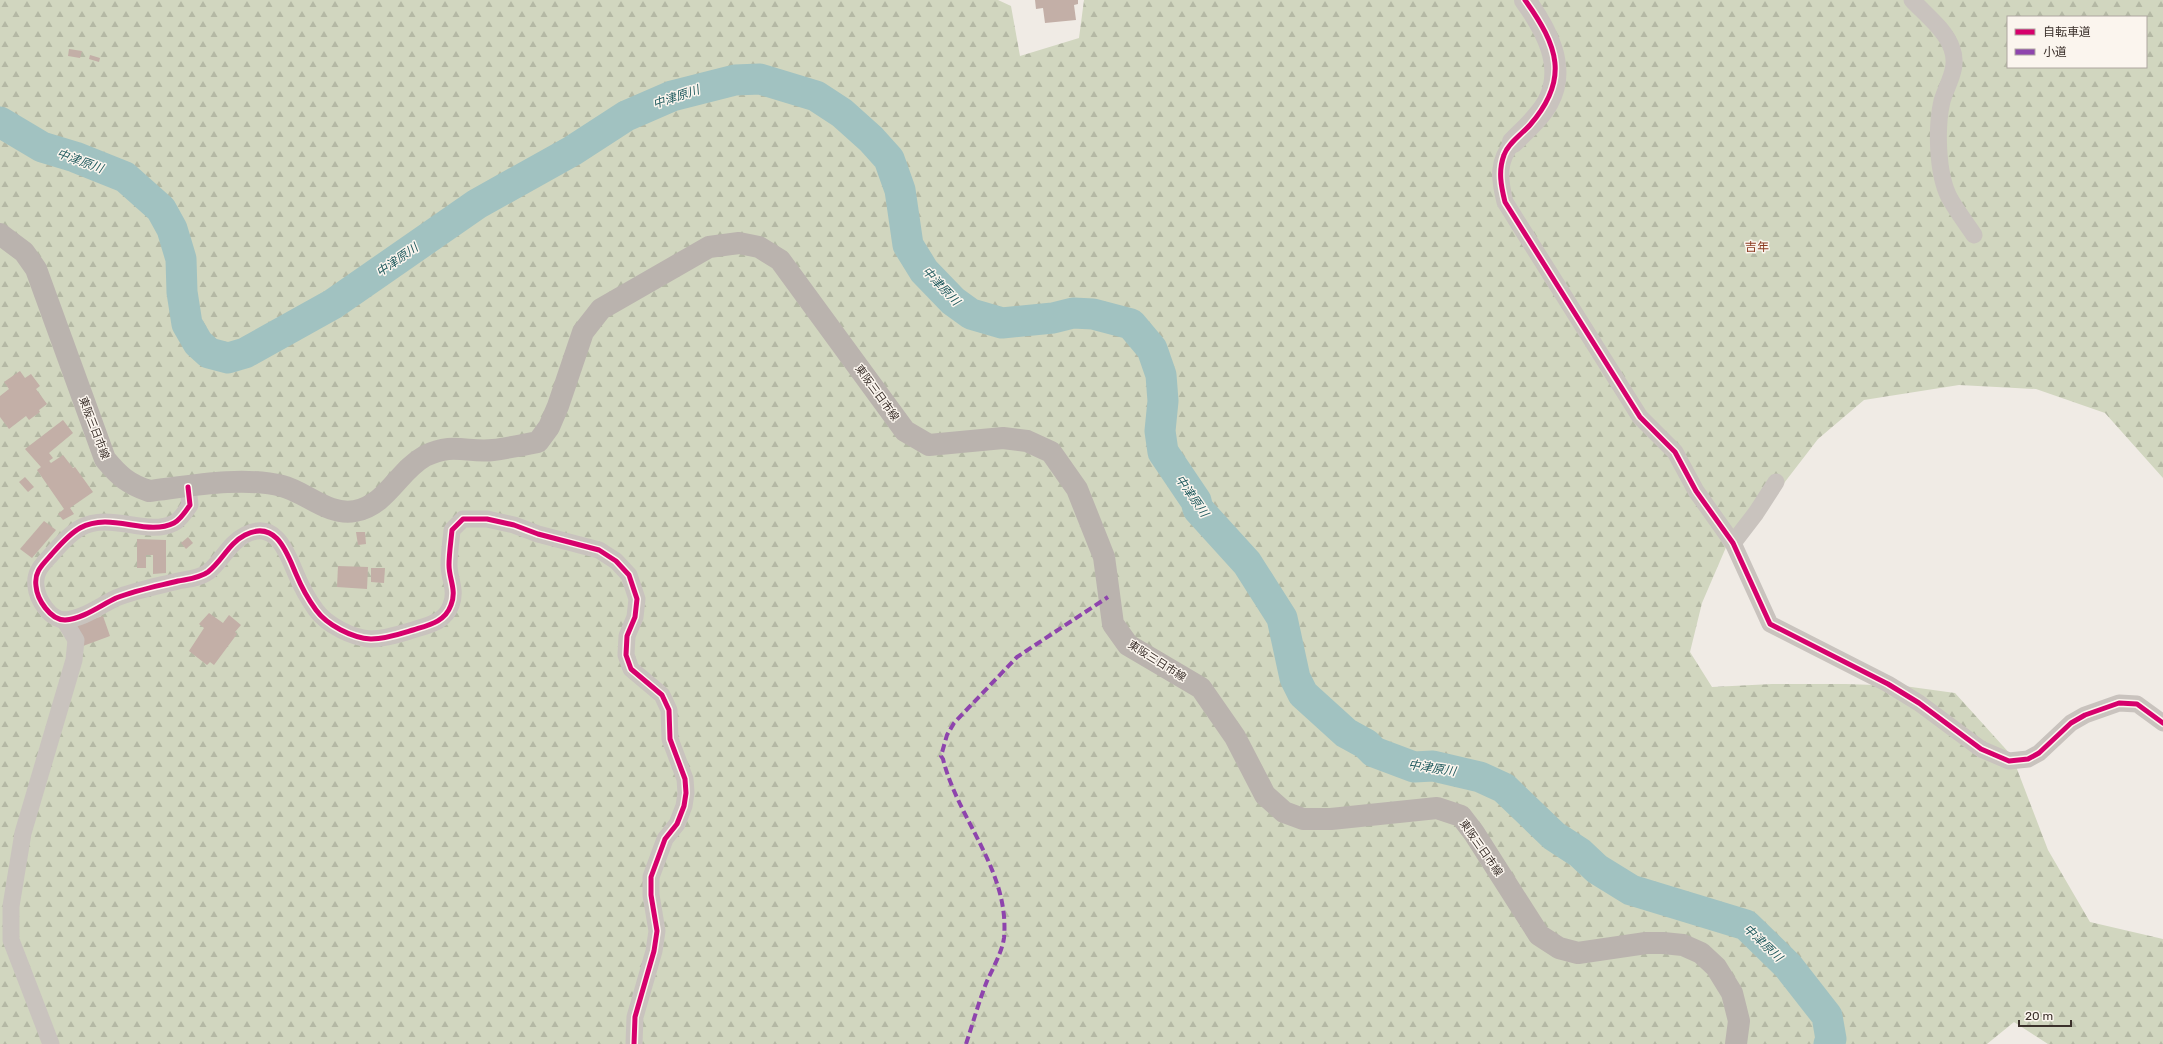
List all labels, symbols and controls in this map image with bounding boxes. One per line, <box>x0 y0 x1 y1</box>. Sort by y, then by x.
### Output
legend <box>2007 16 2147 68</box>
text: 自転車道 <box>2043 25 2091 39</box>
text: 小道 <box>2043 45 2067 59</box>
water label: 中津原川 <box>651 82 703 111</box>
water label: 中津原川 <box>55 146 107 176</box>
water label: 中津原川 <box>373 239 422 280</box>
district label: 吉年 <box>1745 240 1769 254</box>
water label: 中津原川 <box>919 264 964 310</box>
street label: 東阪三日市線 <box>852 362 902 424</box>
street label: 東阪三日市線 <box>76 395 112 461</box>
water label: 中津原川 <box>1172 472 1213 521</box>
street label: 東阪三日市線 <box>1126 638 1188 684</box>
water label: 中津原川 <box>1407 757 1459 779</box>
street label: 東阪三日市線 <box>1457 817 1505 879</box>
water label: 中津原川 <box>1741 922 1787 966</box>
scale bar <box>2019 1002 2071 1028</box>
text: 20 m <box>2025 1009 2053 1023</box>

